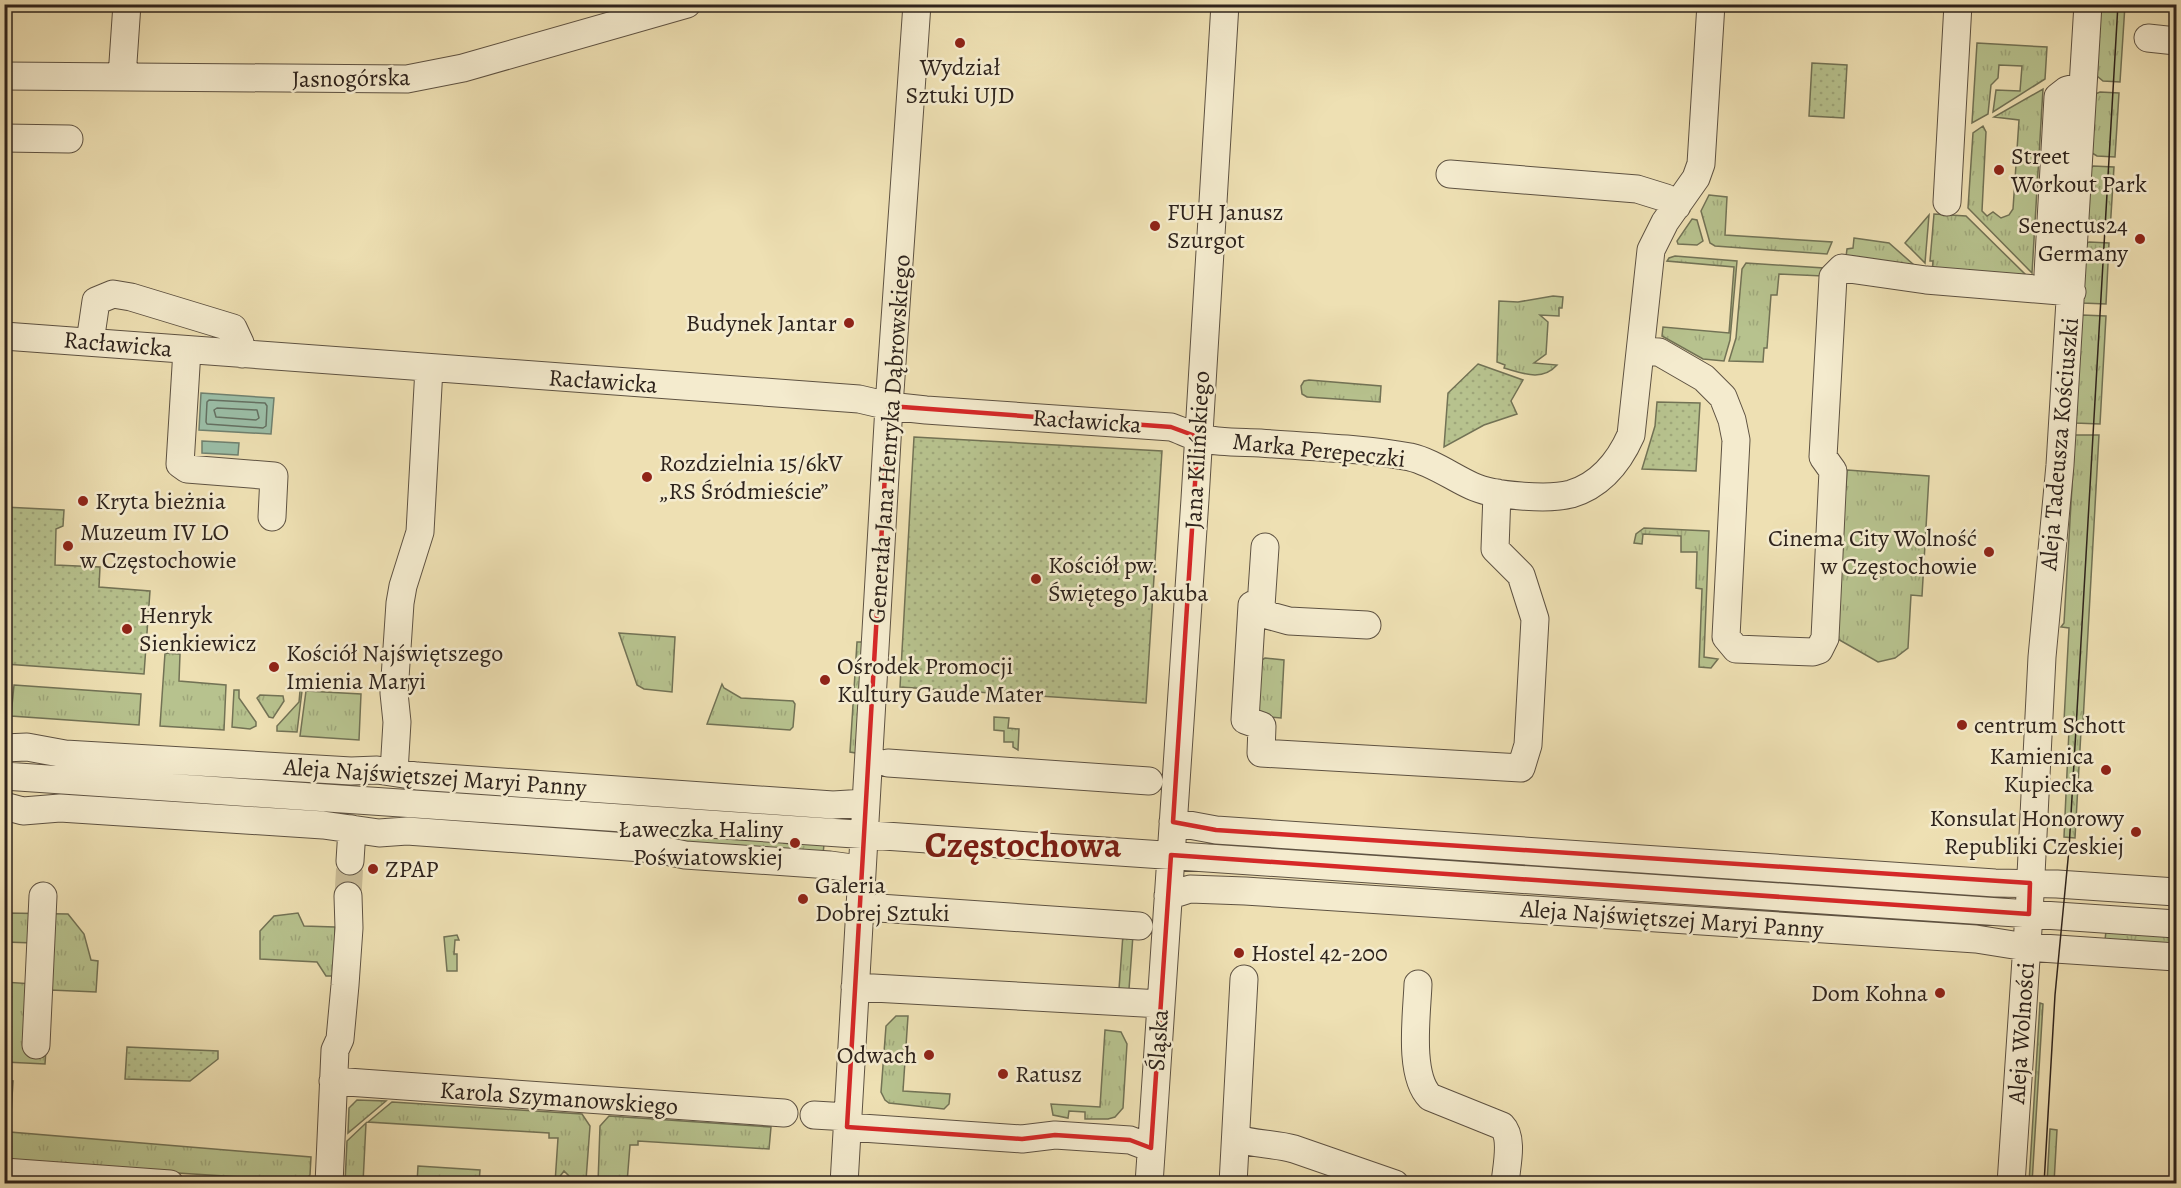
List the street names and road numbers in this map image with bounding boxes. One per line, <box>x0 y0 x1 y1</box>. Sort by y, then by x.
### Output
street label: Jasnogórska <box>291 61 411 95</box>
street label: Generała Jana Henryka Dąbrowskiego <box>860 253 918 625</box>
street label: Aleja Tadeusza Kościuszki <box>2032 316 2086 573</box>
street label: Racławicka <box>62 323 175 365</box>
street label: Racławicka <box>547 361 659 401</box>
street label: Jana Kilińskiego <box>1177 370 1217 530</box>
street label: Racławicka <box>1031 401 1143 441</box>
street label: Marka Perepeczki <box>1231 425 1407 475</box>
street label: Aleja Najświętszej Maryi Panny <box>281 750 588 804</box>
street label: Aleja Najświętszej Maryi Panny <box>1518 892 1825 946</box>
street label: Aleja Wolności <box>2000 961 2042 1106</box>
street label: Śląska <box>1140 1007 1176 1072</box>
street label: Karola Szymanowskiego <box>439 1074 679 1122</box>

